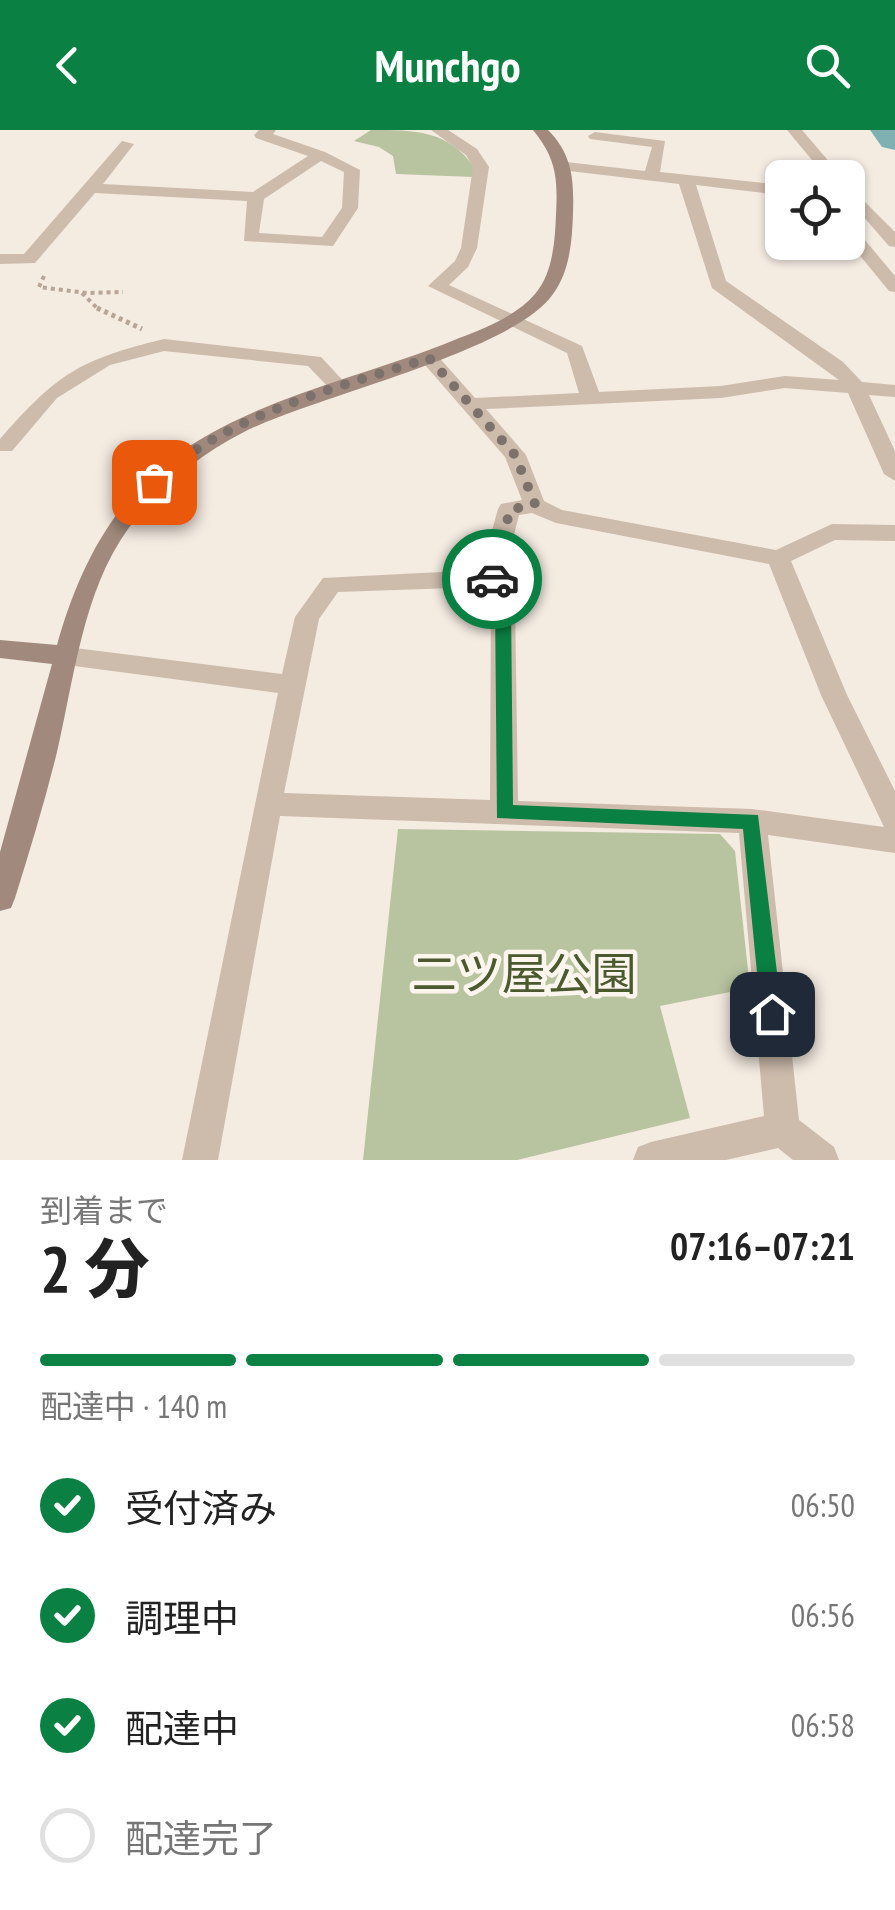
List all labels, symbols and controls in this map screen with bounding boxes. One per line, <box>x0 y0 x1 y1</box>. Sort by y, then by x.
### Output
text: Munchgo <box>374 36 521 94</box>
icon: back <box>40 38 95 93</box>
icon: search <box>800 38 855 93</box>
map controls <box>765 160 865 260</box>
button: locate <box>765 160 865 260</box>
pin <box>112 440 197 525</box>
icon: bag <box>127 455 182 510</box>
courier <box>442 529 542 629</box>
icon: car <box>465 552 520 607</box>
park label: 二ツ屋公園 <box>411 944 637 1002</box>
pin <box>730 972 815 1057</box>
icon: home <box>745 987 800 1042</box>
text: 到着まで <box>40 1189 168 1231</box>
text: 07:16–07:21 <box>670 1221 855 1270</box>
text: 2 分 <box>40 1226 149 1310</box>
text: 配達中 · 140 m <box>40 1385 227 1427</box>
icon: check <box>40 1478 95 1533</box>
text: 受付済み <box>125 1483 277 1532</box>
text: 06:50 <box>791 1484 855 1526</box>
icon: check <box>40 1588 95 1643</box>
text: 調理中 <box>125 1593 239 1642</box>
text: 06:56 <box>791 1594 855 1636</box>
icon: check <box>40 1698 95 1753</box>
text: 配達中 <box>125 1703 239 1752</box>
text: 06:58 <box>791 1704 855 1746</box>
text: 配達完了 <box>125 1813 277 1862</box>

